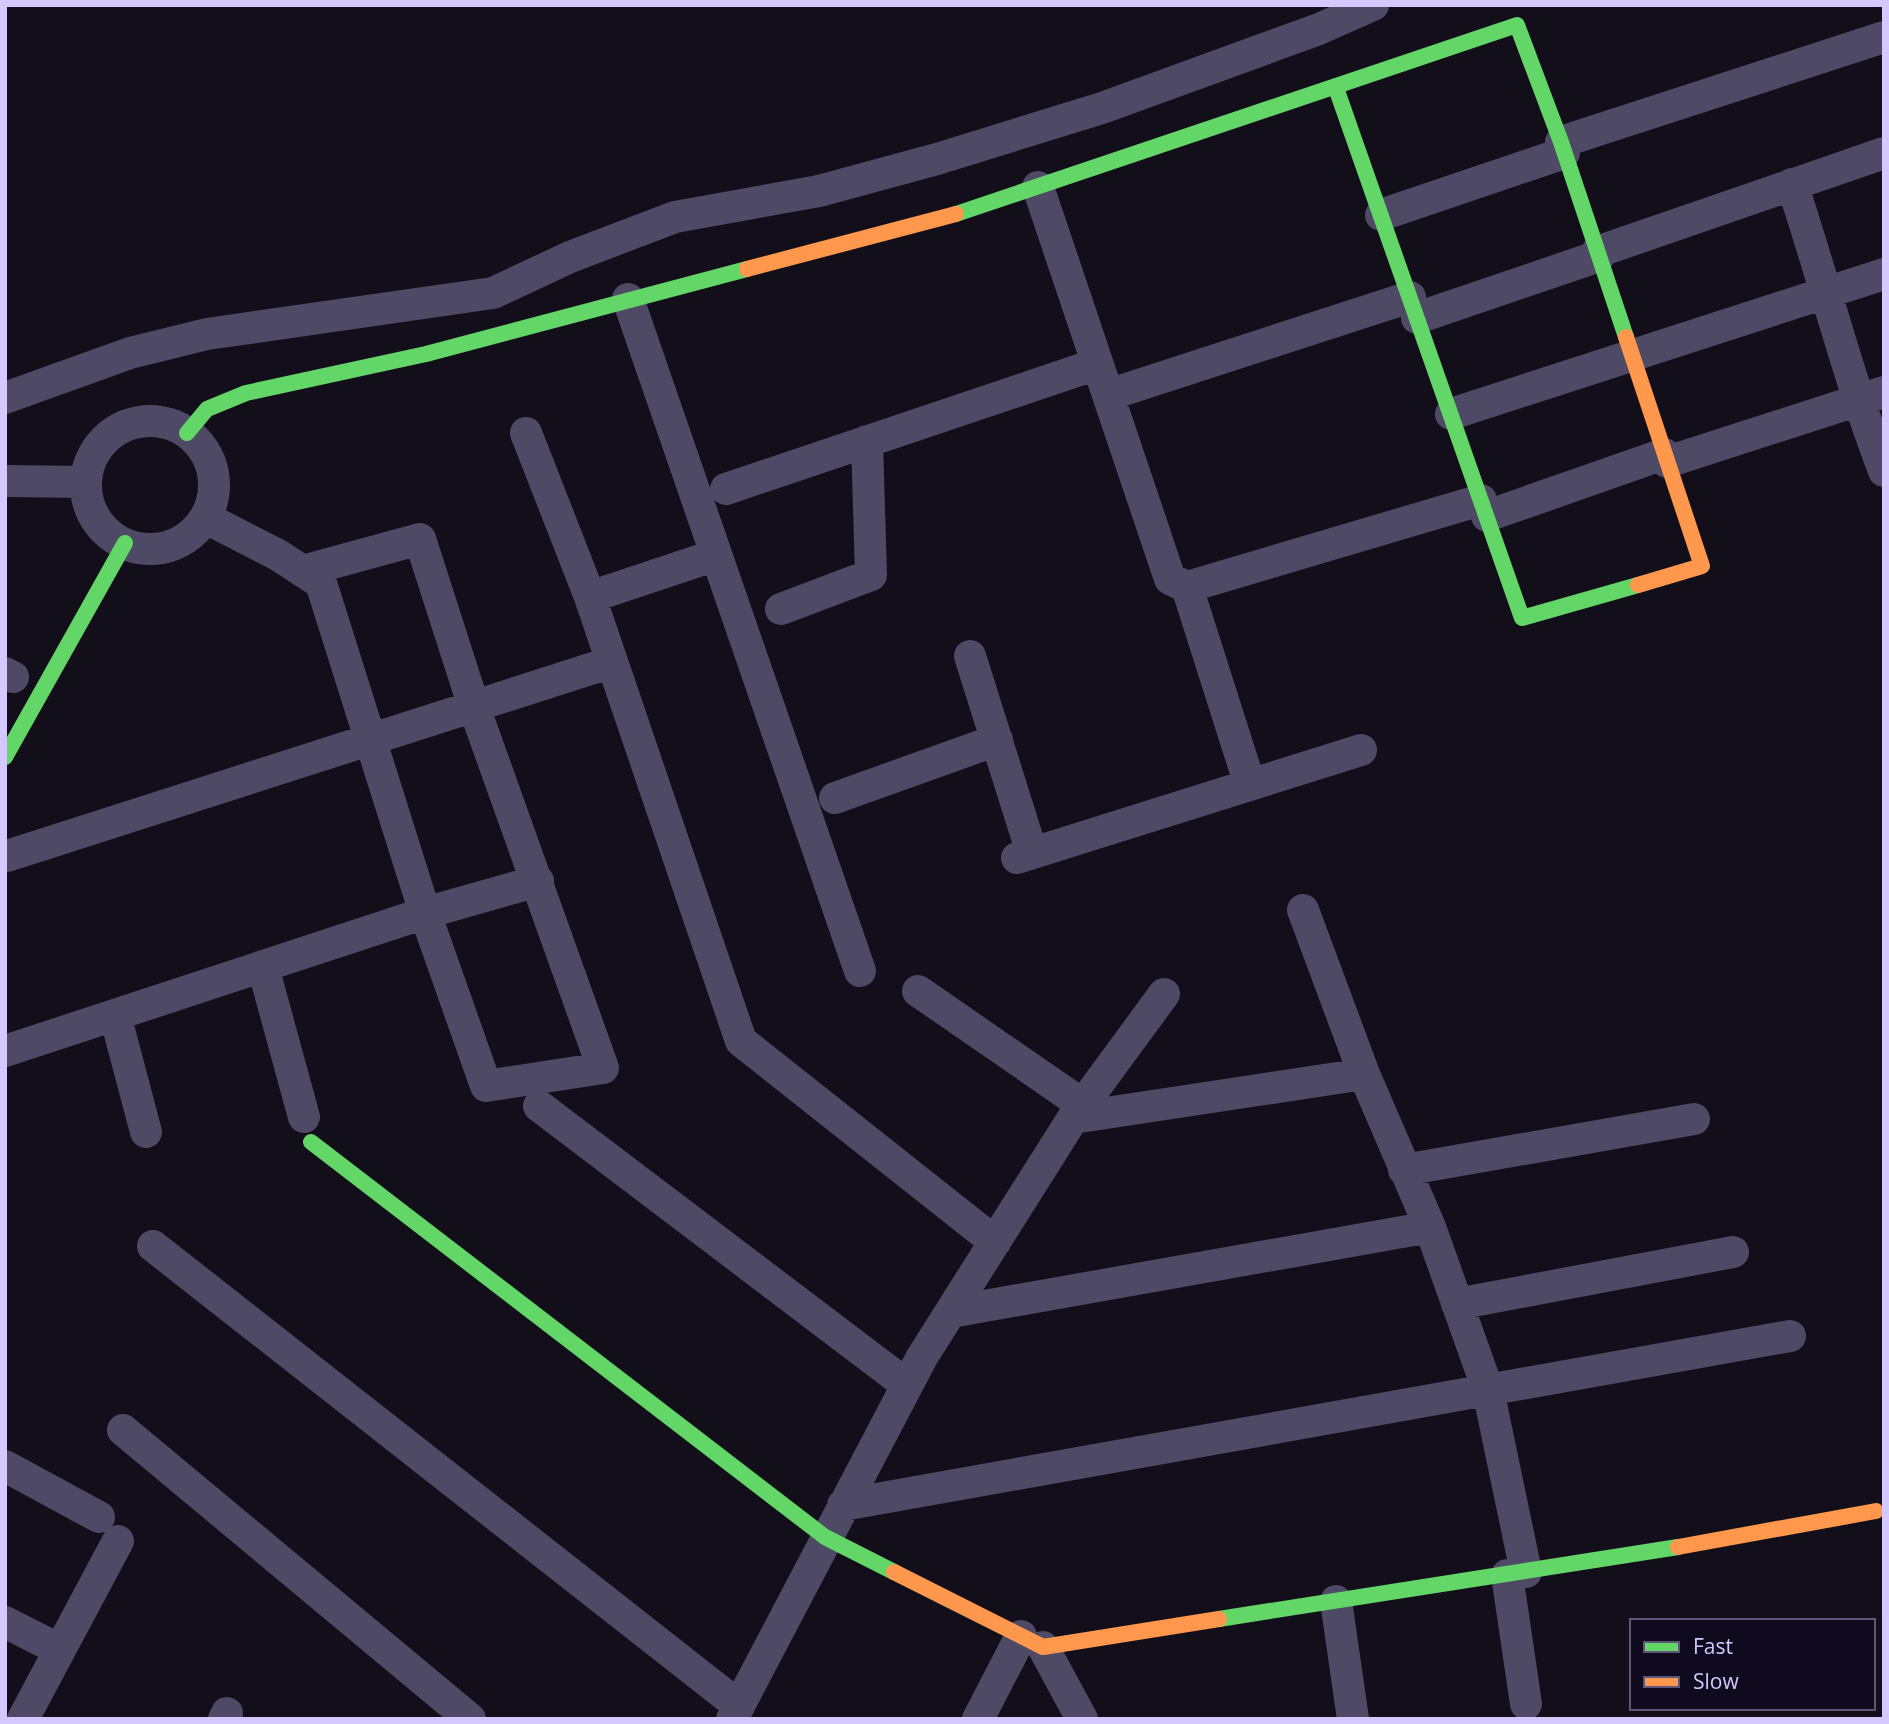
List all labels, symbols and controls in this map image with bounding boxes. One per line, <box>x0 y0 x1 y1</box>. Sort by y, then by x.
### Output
legend <box>1630 1619 1875 1710</box>
text: Fast <box>1693 1632 1733 1660</box>
text: Slow <box>1693 1667 1739 1695</box>

